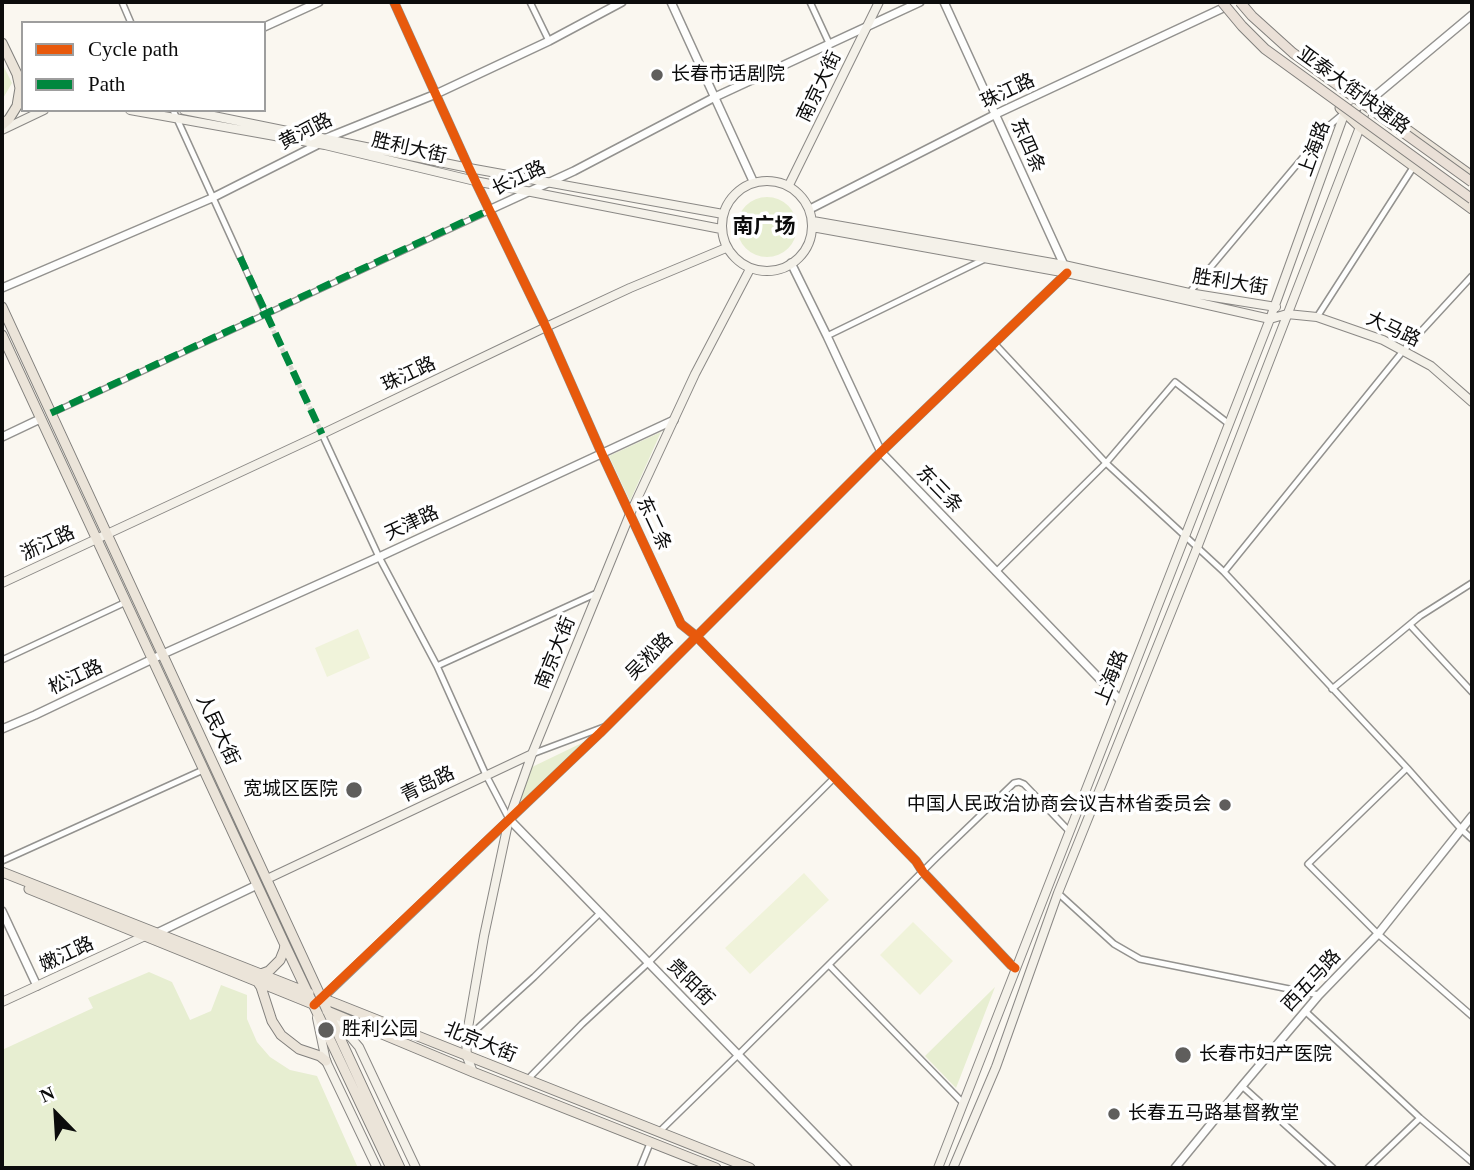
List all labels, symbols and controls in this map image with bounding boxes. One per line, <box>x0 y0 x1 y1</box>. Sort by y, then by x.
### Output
legend <box>21 21 266 112</box>
text: Cycle path <box>88 37 178 61</box>
street label: 亚泰大街快速路 <box>1292 43 1414 139</box>
street label: 南京大街 <box>793 48 847 126</box>
place label: 长春市话剧院 <box>671 64 785 86</box>
marker: 长春市话剧院 <box>649 67 665 83</box>
street label: 珠江路 <box>977 70 1039 114</box>
text: Path <box>88 72 125 96</box>
street label: 黄河路 <box>275 109 337 155</box>
street label: 东四条 <box>1005 115 1049 177</box>
street label: 上海路 <box>1295 118 1335 180</box>
street label: 胜利大街 <box>369 129 449 169</box>
street label: 长江路 <box>488 157 550 201</box>
district label: 南广场 <box>733 215 795 241</box>
street label: 胜利大街 <box>1191 266 1269 300</box>
street label: 大马路 <box>1362 308 1424 352</box>
street label: 珠江路 <box>378 353 440 397</box>
street label: 东三条 <box>911 462 967 518</box>
street label: 东二条 <box>631 493 675 555</box>
street label: 天津路 <box>381 502 443 546</box>
street label: 浙江路 <box>17 522 79 566</box>
street label: 南京大街 <box>531 613 581 693</box>
street label: 吴淞路 <box>622 629 678 685</box>
street label: 上海路 <box>1091 647 1133 709</box>
street label: 松江路 <box>45 656 107 700</box>
street label: 人民大街 <box>191 691 243 769</box>
street label: 青岛路 <box>397 762 459 808</box>
place label: 宽城区医院 <box>243 779 338 801</box>
marker: 宽城区医院 <box>344 780 364 800</box>
place label: 中国人民政治协商会议吉林省委员会 <box>907 794 1211 816</box>
marker: 中国人民政治协商会议吉林省委员会 <box>1217 797 1233 813</box>
street label: 嫩江路 <box>36 933 98 977</box>
street label: 西五马路 <box>1278 945 1346 1017</box>
street label: 贵阳街 <box>662 955 718 1011</box>
street label: 北京大街 <box>440 1018 520 1068</box>
place label: 胜利公园 <box>342 1019 418 1041</box>
marker: 胜利公园 <box>316 1020 336 1040</box>
place label: 长春市妇产医院 <box>1199 1044 1332 1066</box>
marker: 长春市妇产医院 <box>1173 1045 1193 1065</box>
north arrow <box>21 1079 91 1149</box>
text: N <box>37 1082 58 1107</box>
place label: 长春五马路基督教堂 <box>1128 1103 1299 1125</box>
marker: 长春五马路基督教堂 <box>1106 1106 1122 1122</box>

